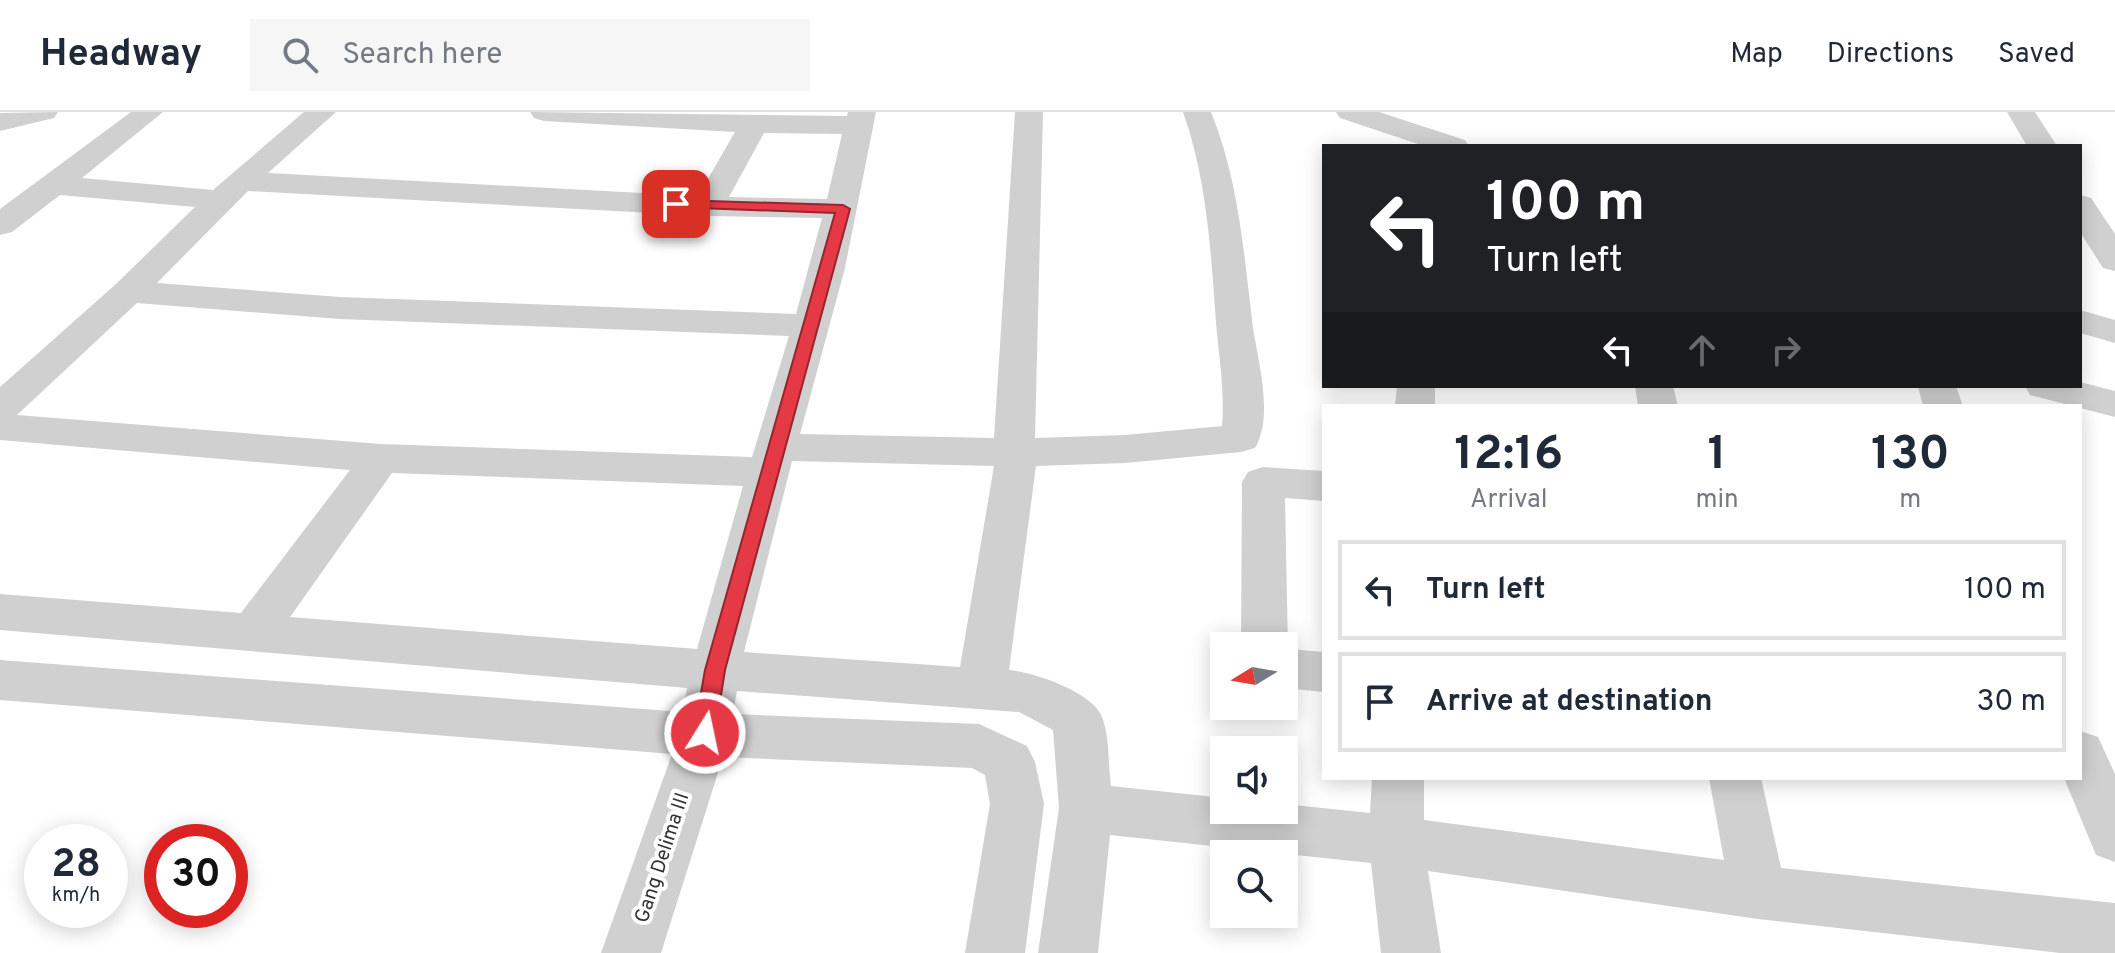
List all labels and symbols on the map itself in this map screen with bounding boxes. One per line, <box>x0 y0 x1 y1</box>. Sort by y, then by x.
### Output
pin <box>642 170 710 238</box>
north arrow <box>1210 632 1298 720</box>
position arrow <box>663 691 747 775</box>
street label: Gang Delima III <box>630 789 696 927</box>
speed limit sign: 30 <box>144 824 248 928</box>

